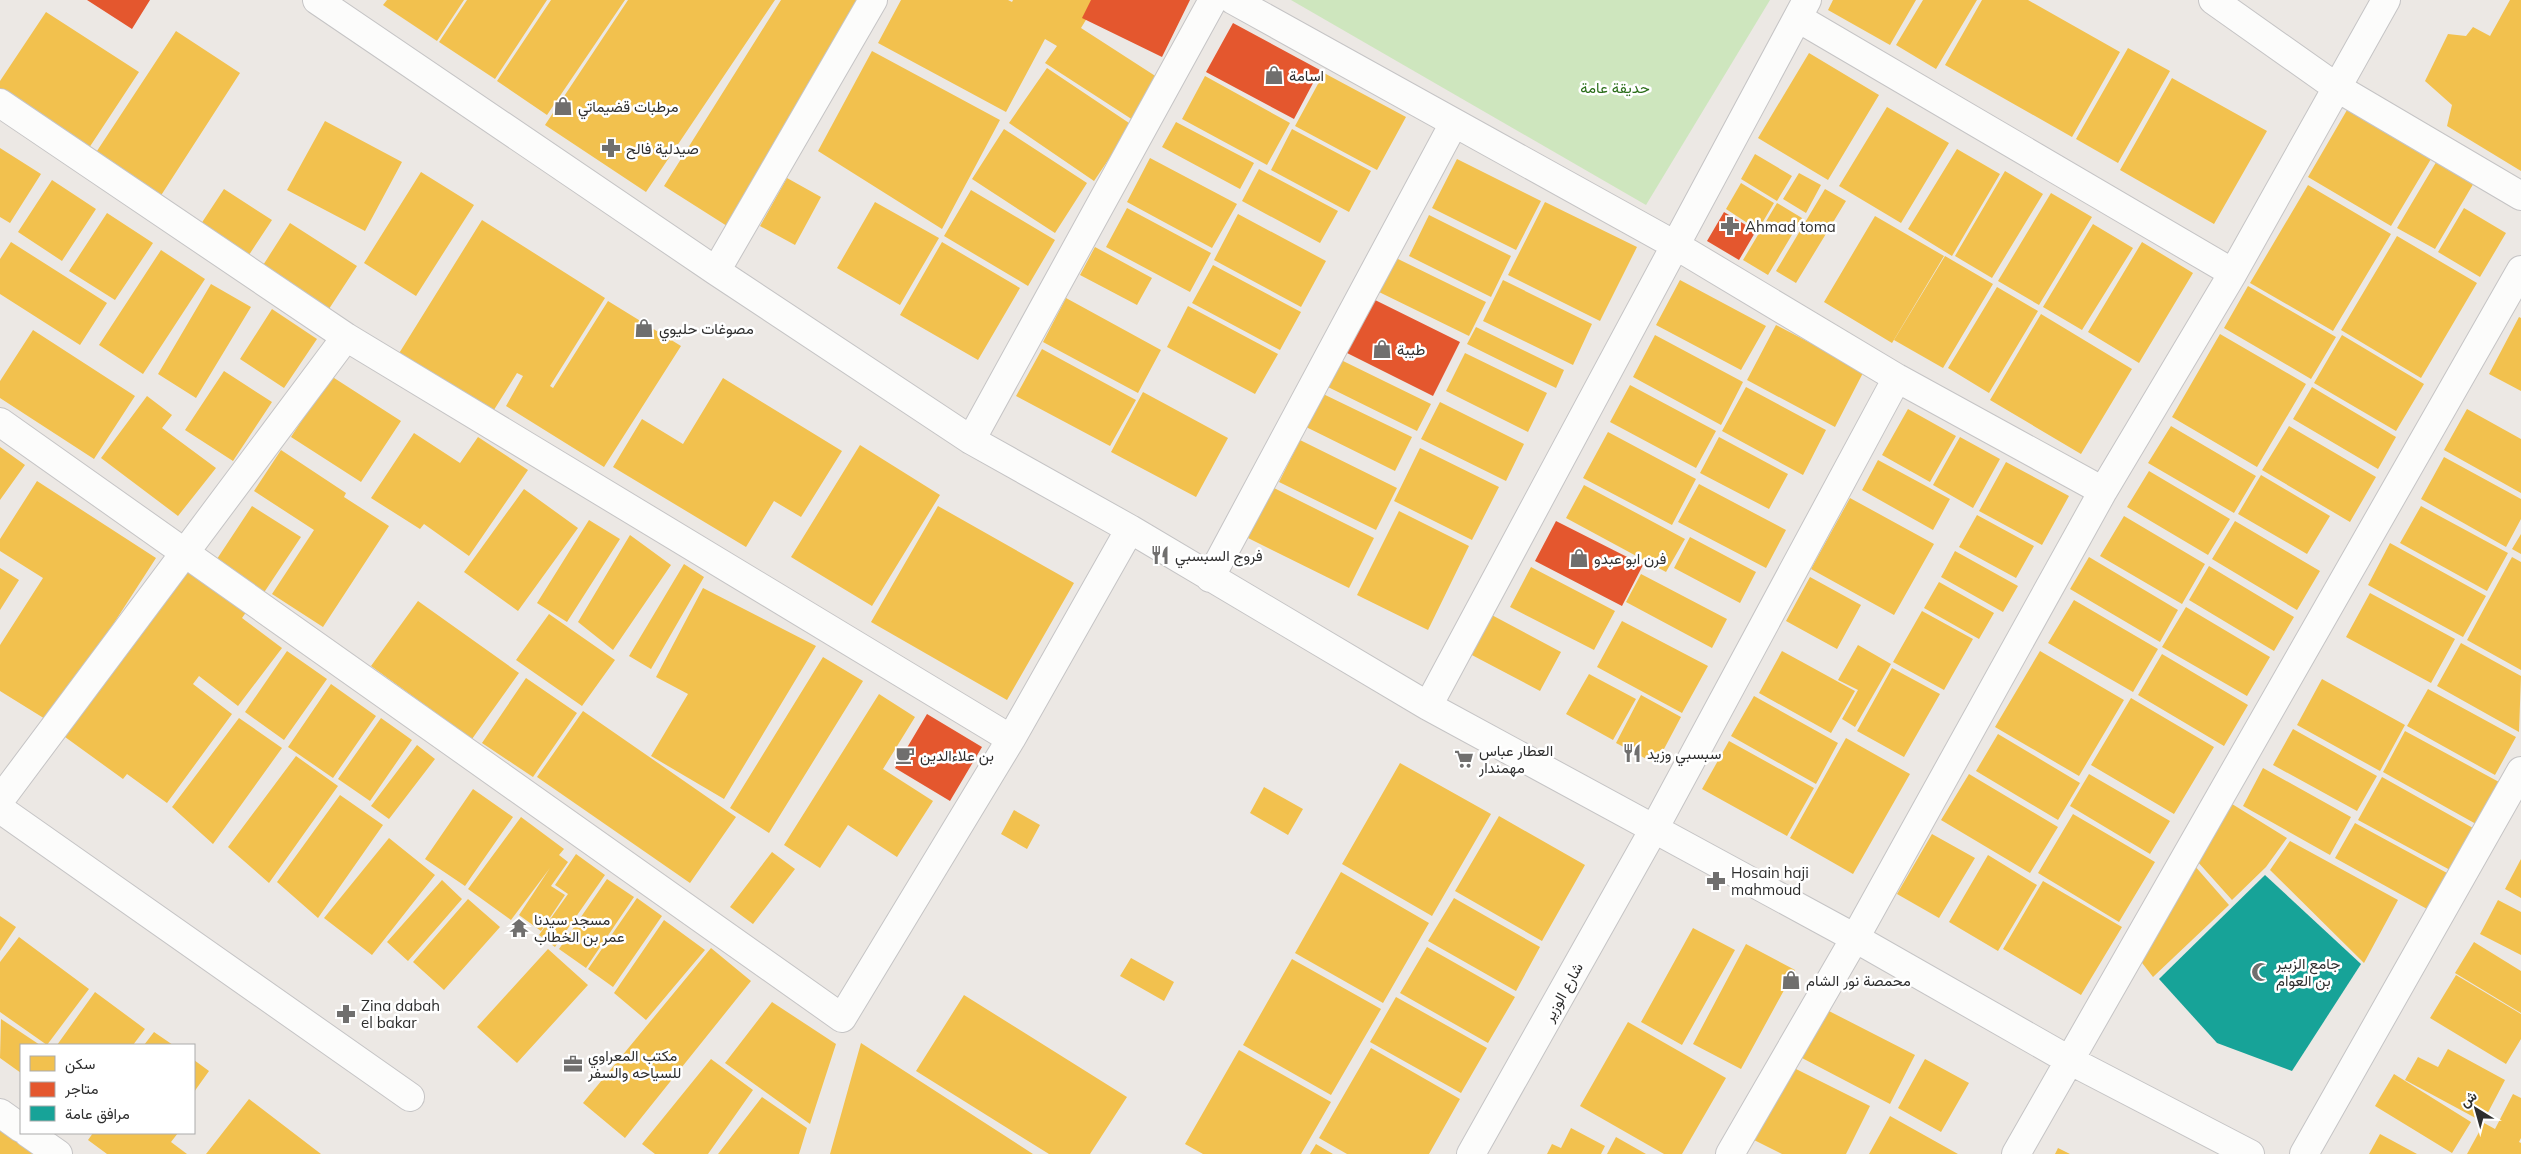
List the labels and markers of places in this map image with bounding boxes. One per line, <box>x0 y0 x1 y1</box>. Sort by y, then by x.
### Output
shop icon: اسامة <box>1263 64 1285 86</box>
place label: اسامة <box>1289 66 1324 85</box>
shop icon: مرطبات قضيماتي <box>552 95 574 117</box>
place label: مرطبات قضيماتي <box>578 97 679 120</box>
pharmacy icon: صيدلية فالح <box>600 137 622 159</box>
place label: صيدلية فالح <box>626 139 699 160</box>
pharmacy icon: Ahmad toma <box>1719 215 1741 237</box>
place label: Ahmad toma <box>1745 217 1836 236</box>
shop icon: مصوغات حليوي <box>633 317 655 339</box>
place label: مصوغات حليوي <box>659 319 754 342</box>
shop icon: طيبة <box>1371 338 1393 360</box>
place label: طيبة <box>1397 340 1425 359</box>
restaurant icon: فروج السبسبي <box>1149 544 1171 566</box>
place label: فروج السبسبي <box>1175 546 1263 569</box>
shop icon: فرن ابو عبدو <box>1568 547 1590 569</box>
place label: فرن ابو عبدو <box>1594 549 1667 568</box>
place label: العطار عباس مهمندار <box>1478 741 1553 777</box>
restaurant icon: سبسبي وزيد <box>1621 742 1643 764</box>
cafe icon: بن علاءالدين <box>894 744 916 766</box>
place label: سبسبي وزيد <box>1647 744 1722 767</box>
place label: بن علاءالدين <box>920 746 994 766</box>
supermarket icon: العطار عباس مهمندار <box>1453 748 1475 770</box>
place label: Hosain haji mahmoud <box>1731 863 1809 899</box>
pharmacy icon: Hosain haji mahmoud <box>1705 870 1727 892</box>
place label: مسجد سيدنا عمر بن الخطاب <box>534 910 625 947</box>
temple icon: مسجد سيدنا عمر بن الخطاب <box>508 917 530 939</box>
place label: جامع الزبير بن العوام <box>2275 954 2340 991</box>
mosque icon: جامع الزبير بن العوام <box>2250 961 2272 983</box>
shop icon: محمصة نور الشام <box>1780 969 1802 991</box>
place label: محمصة نور الشام <box>1806 971 1911 991</box>
place label: Zina dabah el bakar <box>361 996 440 1032</box>
pharmacy icon: Zina dabah el bakar <box>335 1003 357 1025</box>
place label: مكتب المعراوي للسياحه والسفر <box>587 1046 681 1082</box>
office icon: مكتب المعراوي للسياحه والسفر <box>562 1053 584 1075</box>

